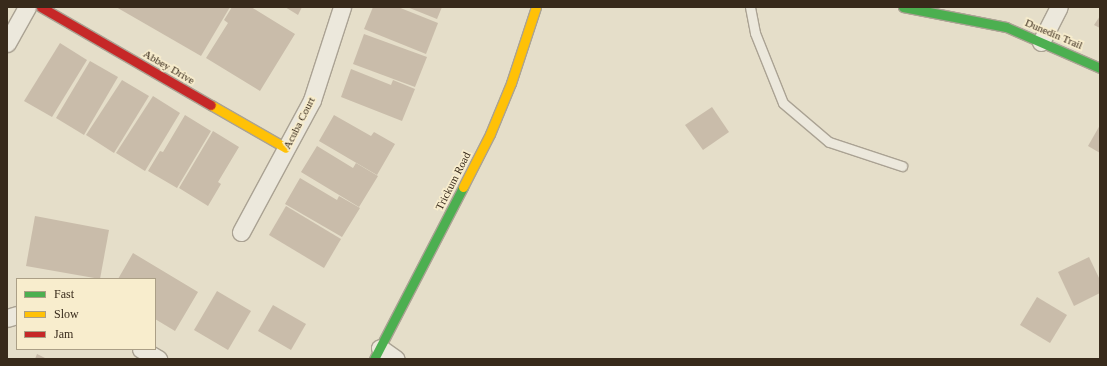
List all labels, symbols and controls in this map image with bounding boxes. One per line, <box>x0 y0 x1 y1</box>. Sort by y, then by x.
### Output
street label: Dunedin Trail <box>1023 16 1085 52</box>
street label: Abbey Drive <box>141 47 197 87</box>
street label: Acuba Court <box>280 95 318 151</box>
street label: Trickum Road <box>433 150 473 212</box>
legend <box>16 278 156 350</box>
text: Fast <box>54 287 74 301</box>
text: Slow <box>54 307 79 321</box>
text: Jam <box>54 327 73 341</box>

